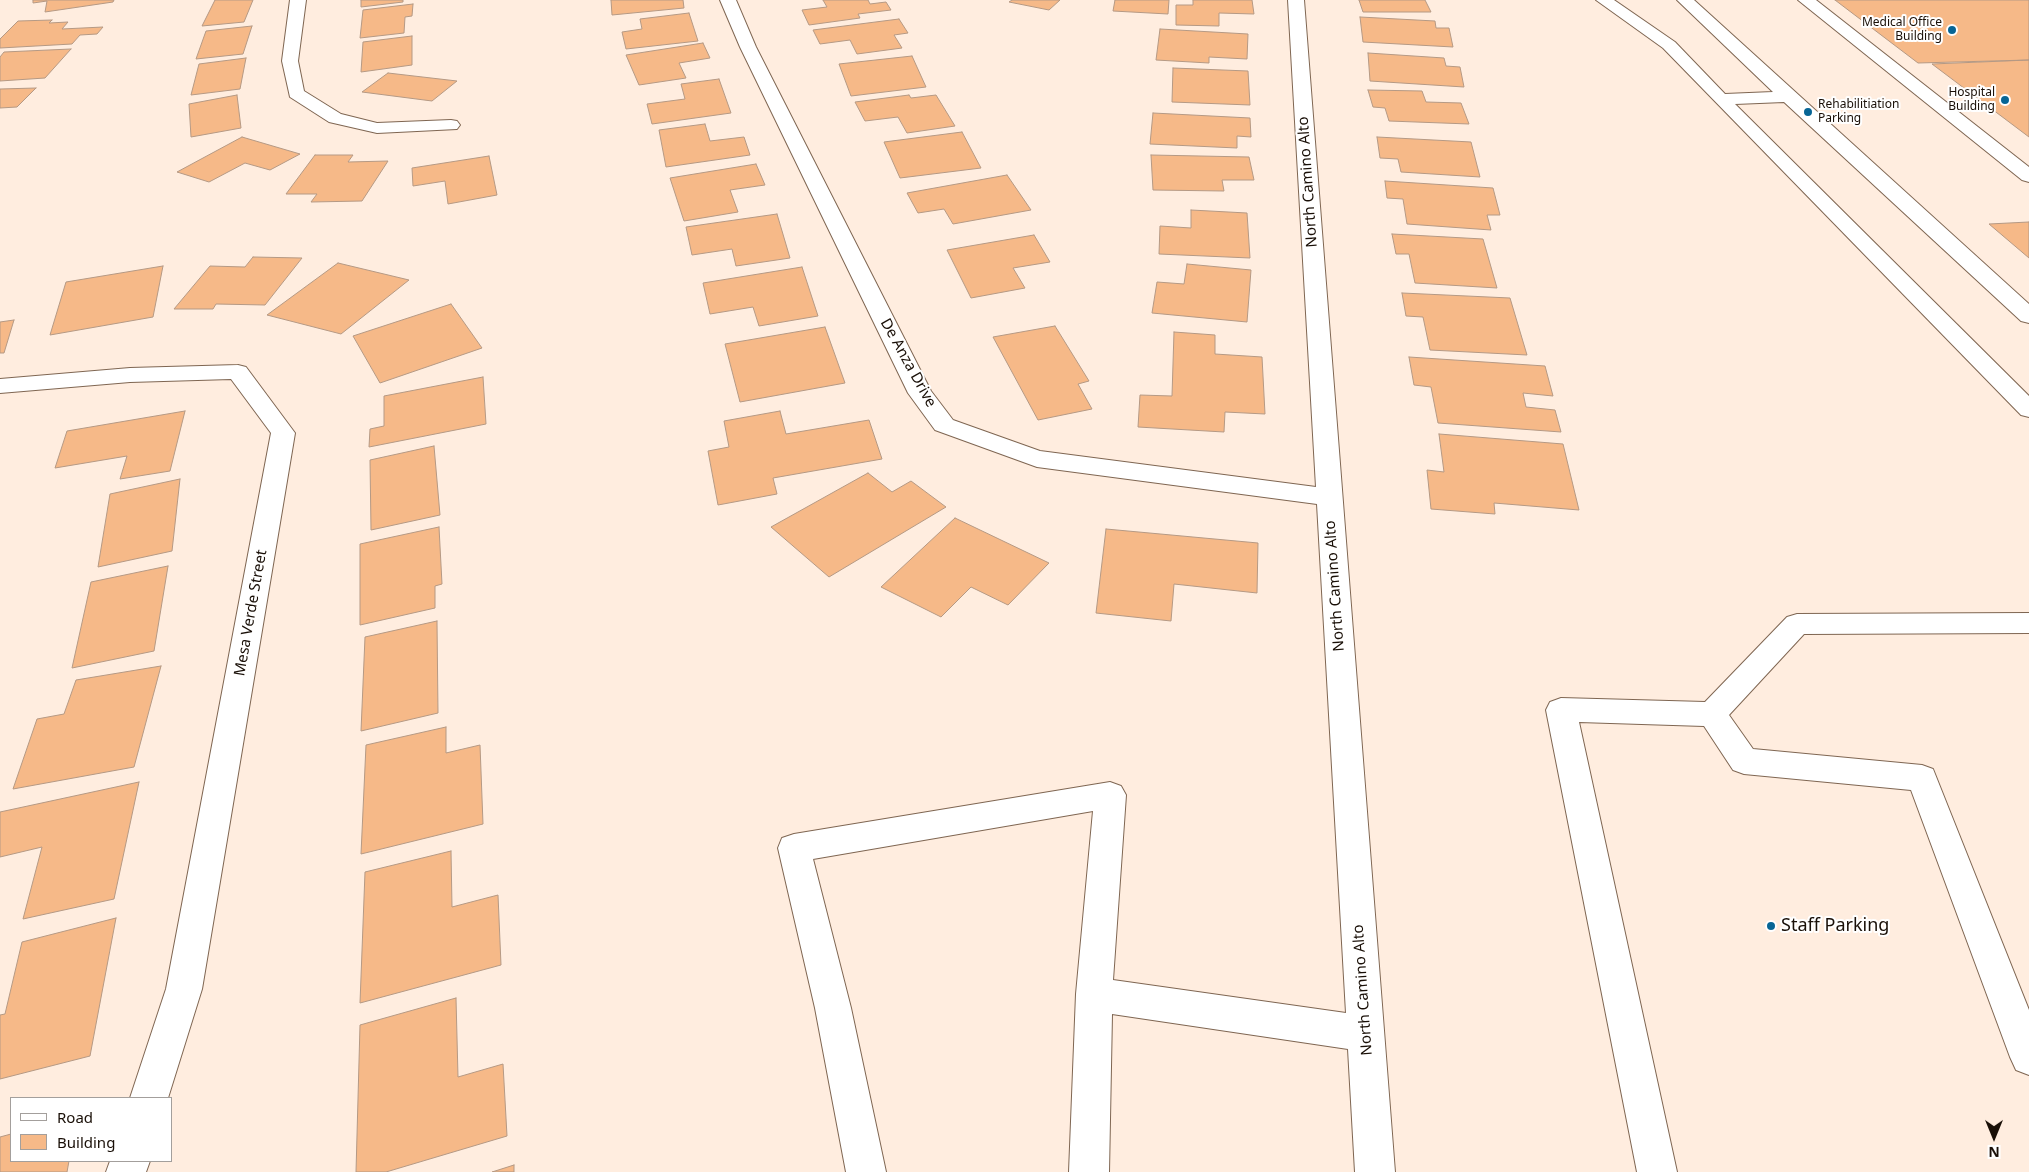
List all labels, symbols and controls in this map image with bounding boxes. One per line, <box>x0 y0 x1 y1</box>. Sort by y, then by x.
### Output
place label: Medical Office Building <box>1862 16 1942 44</box>
marker: Medical Office Building <box>1946 24 1958 36</box>
place label: Hospital Building <box>1948 86 1995 114</box>
marker: Hospital Building <box>1999 94 2011 106</box>
place label: Rehabilitiation Parking <box>1818 98 1899 126</box>
marker: Rehabilitiation Parking <box>1802 106 1814 118</box>
street label: North Camino Alto <box>1294 116 1322 248</box>
street label: De Anza Drive <box>876 316 940 410</box>
street label: North Camino Alto <box>1321 520 1349 652</box>
street label: Mesa Verde Street <box>231 548 271 678</box>
place label: Staff Parking <box>1781 915 1889 937</box>
marker: Staff Parking <box>1765 920 1777 932</box>
street label: North Camino Alto <box>1349 924 1377 1056</box>
legend <box>10 1097 172 1162</box>
text: Road <box>57 1107 93 1127</box>
north arrow <box>1969 1112 2019 1162</box>
text: Building <box>57 1132 115 1152</box>
text: N <box>1988 1143 2000 1162</box>

